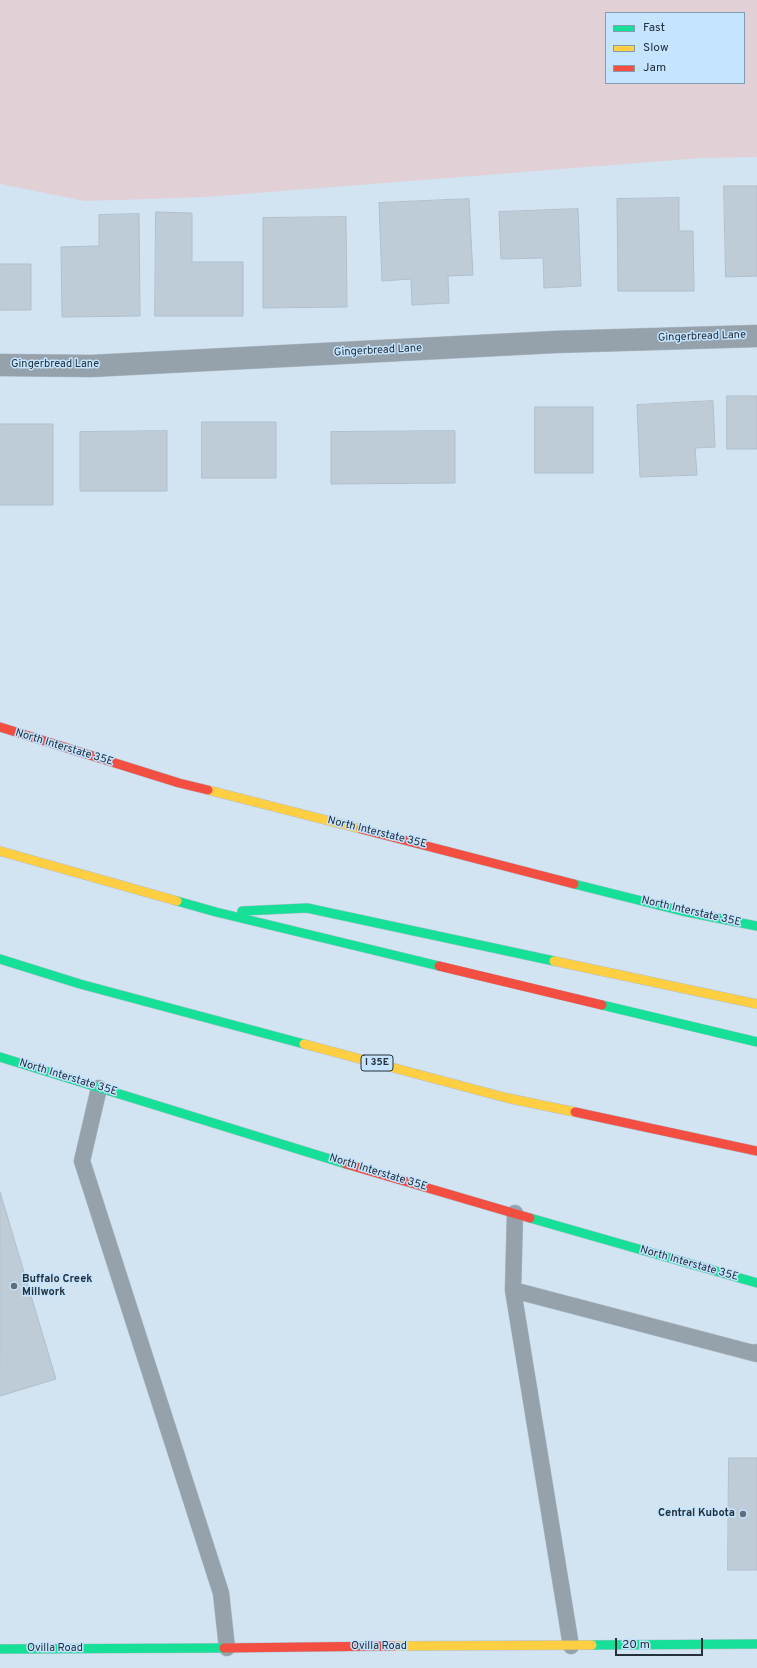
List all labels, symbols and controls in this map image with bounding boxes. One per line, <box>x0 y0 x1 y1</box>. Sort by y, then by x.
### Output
legend <box>605 12 745 84</box>
text: Fast <box>643 20 665 36</box>
text: Slow <box>643 40 669 56</box>
text: Jam <box>643 60 666 76</box>
street label: Gingerbread Lane <box>658 329 746 345</box>
street label: Gingerbread Lane <box>334 342 422 360</box>
street label: Gingerbread Lane <box>11 358 99 372</box>
street label: North Interstate 35E <box>13 727 115 769</box>
street label: North Interstate 35E <box>326 814 428 852</box>
street label: North Interstate 35E <box>640 894 742 930</box>
road number: I 35E <box>361 1055 393 1071</box>
street label: North Interstate 35E <box>17 1057 119 1099</box>
street label: North Interstate 35E <box>327 1152 429 1194</box>
street label: North Interstate 35E <box>638 1244 740 1284</box>
place label: Buffalo Creek Millwork <box>22 1273 92 1299</box>
marker: Buffalo Creek Millwork <box>9 1281 19 1291</box>
place label: Central Kubota <box>658 1507 735 1521</box>
marker: Central Kubota <box>738 1509 748 1519</box>
scale bar <box>617 1630 705 1656</box>
text: 20 m <box>622 1637 650 1653</box>
street label: Ovilla Road <box>351 1640 407 1654</box>
street label: Ovilla Road <box>27 1642 83 1656</box>

